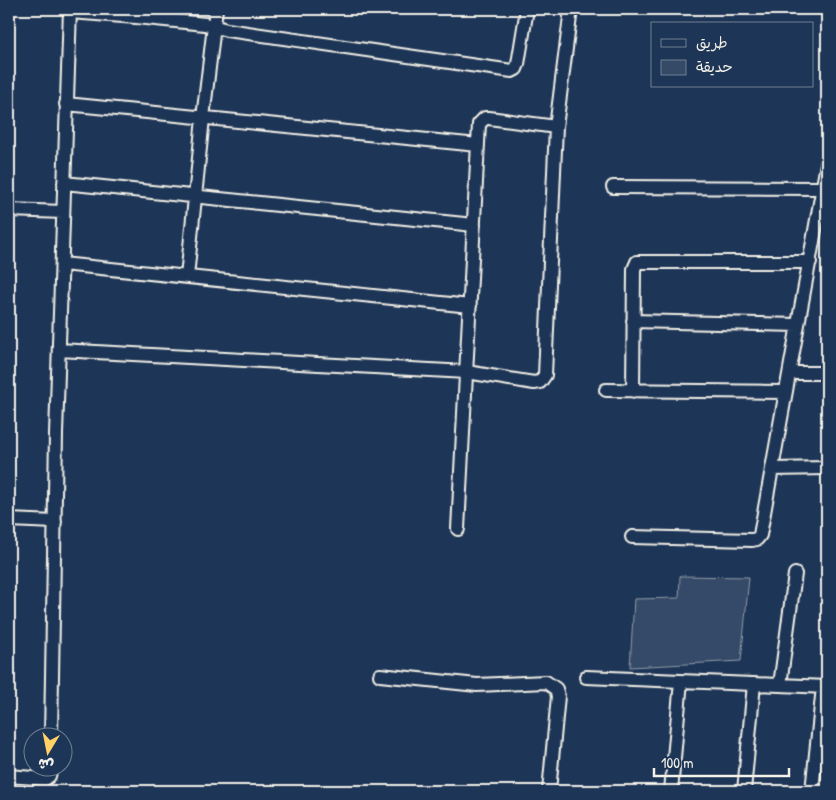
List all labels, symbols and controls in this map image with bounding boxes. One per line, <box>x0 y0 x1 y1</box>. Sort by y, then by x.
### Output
legend <box>651 22 814 88</box>
text: طريق <box>696 32 728 53</box>
text: حديقة <box>696 56 733 77</box>
north arrow <box>22 728 72 778</box>
scale bar <box>654 745 788 777</box>
text: 100 m <box>661 752 694 773</box>
text: ش <box>36 755 55 776</box>

